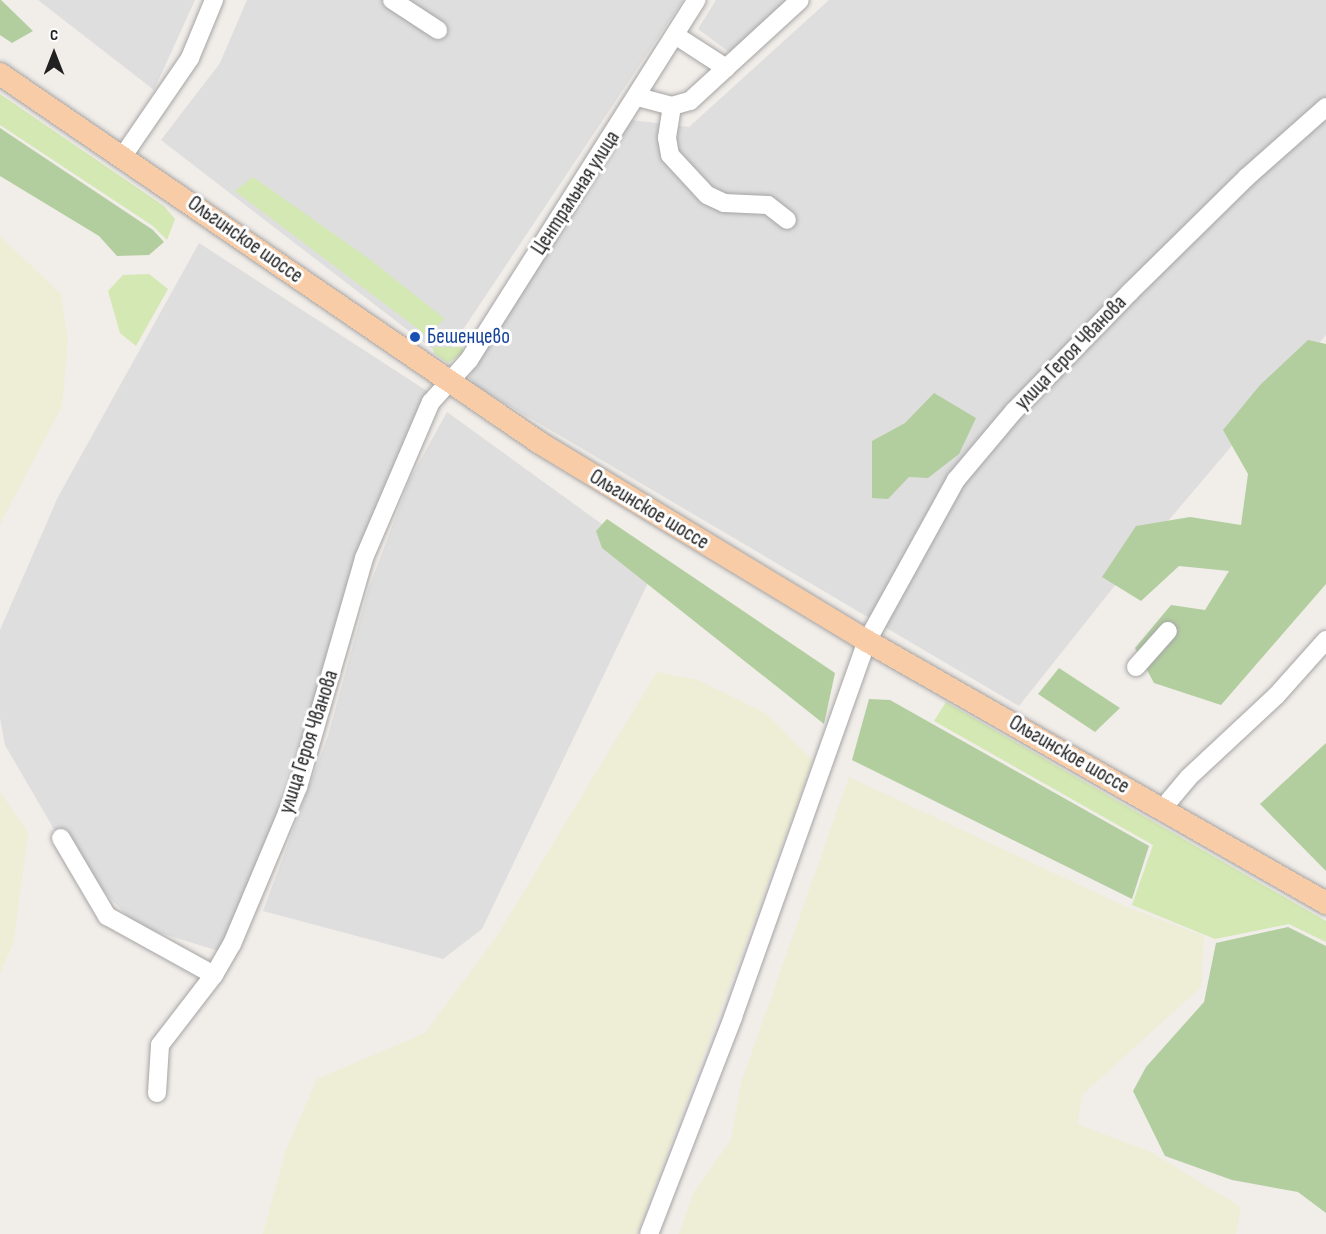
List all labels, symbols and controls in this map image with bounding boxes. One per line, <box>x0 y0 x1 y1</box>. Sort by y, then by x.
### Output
north arrow <box>24 24 84 84</box>
text: С <box>50 26 58 45</box>
street label: Центральная улица <box>527 126 625 260</box>
street label: Ольгинское шоссе <box>183 191 307 289</box>
street label: улица Героя Чванова <box>1010 291 1132 415</box>
place label: Бешенцево <box>427 324 510 350</box>
marker: Бешенцево <box>408 330 422 344</box>
street label: Ольгинское шоссе <box>585 464 713 556</box>
street label: улица Героя Чванова <box>274 667 344 817</box>
street label: Ольгинское шоссе <box>1004 710 1134 800</box>

